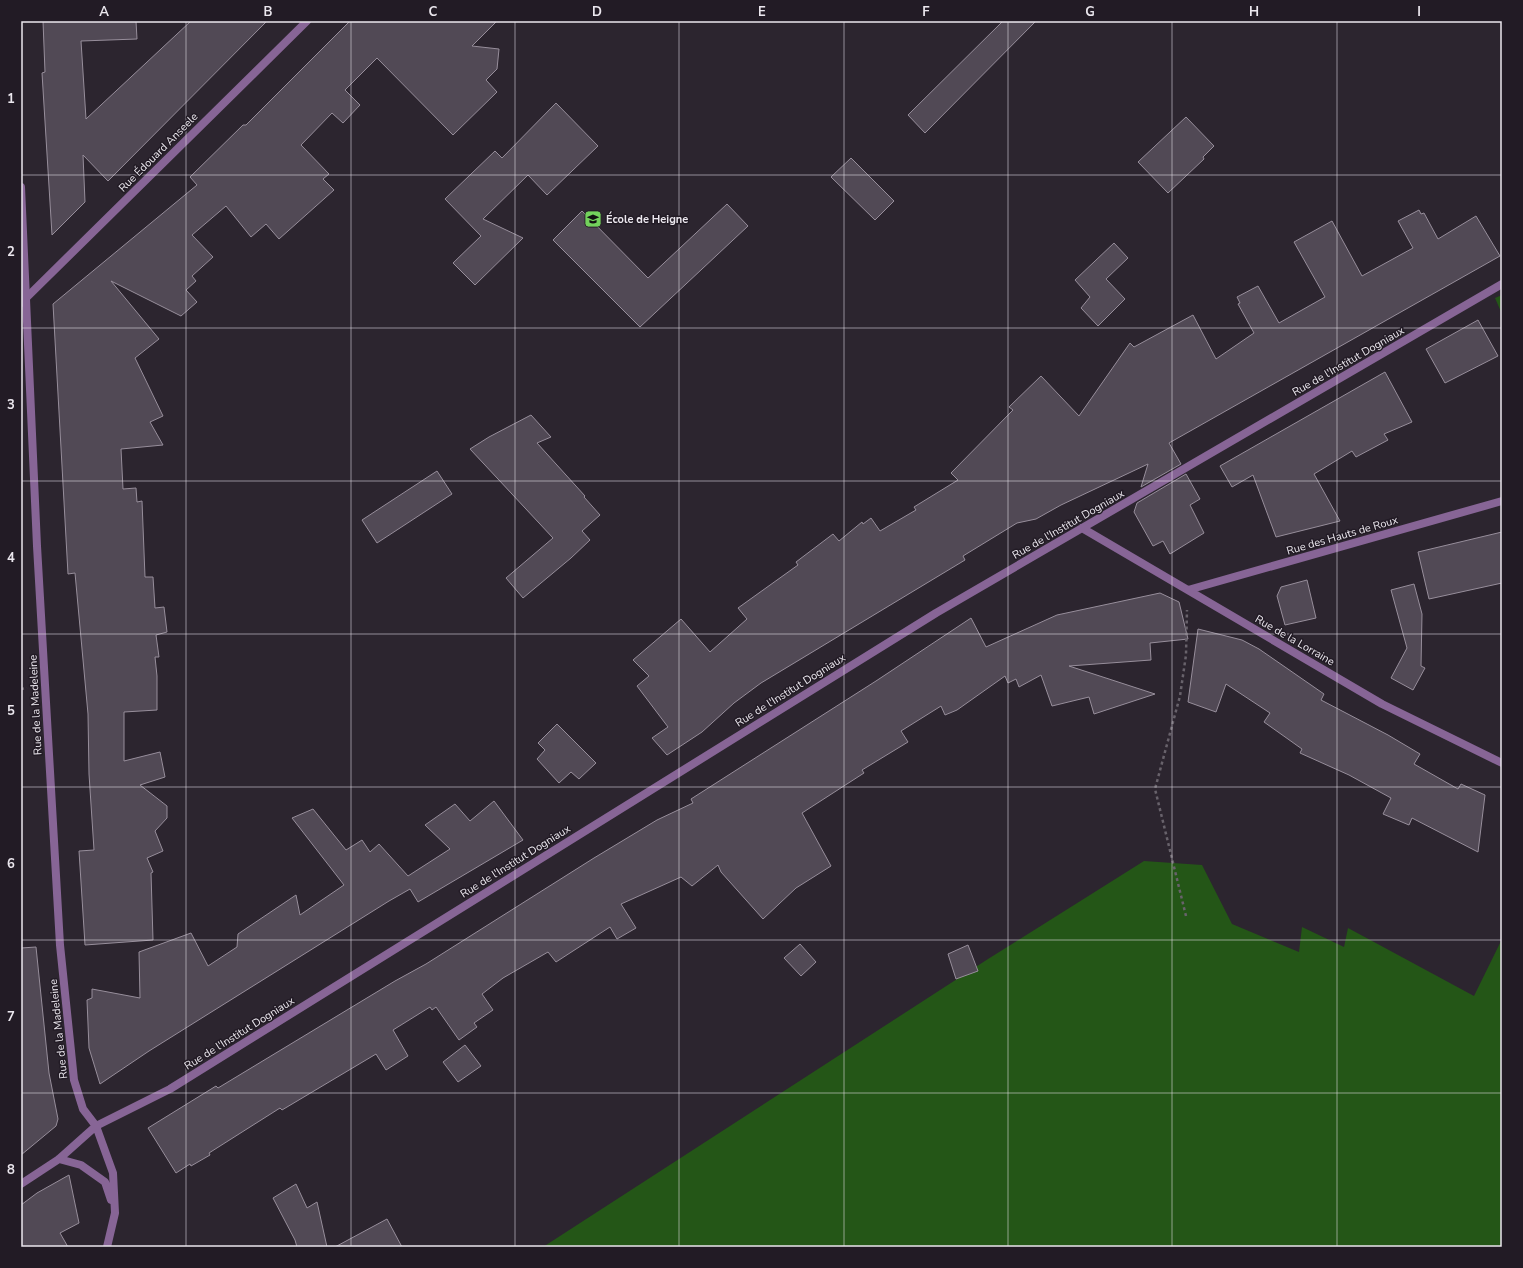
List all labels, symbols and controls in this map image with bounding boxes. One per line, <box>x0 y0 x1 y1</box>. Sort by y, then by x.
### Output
text: A <box>99 3 109 21</box>
text: B <box>264 3 273 21</box>
text: C <box>429 3 438 21</box>
text: D <box>592 3 602 21</box>
text: E <box>758 3 766 21</box>
text: F <box>922 3 930 21</box>
text: G <box>1085 3 1095 21</box>
text: H <box>1249 3 1259 21</box>
text: I <box>1417 3 1421 21</box>
text: 1 <box>7 90 15 108</box>
street label: Rue Édouard Anseele <box>115 109 201 195</box>
school or university icon: École de Heigne <box>583 209 603 229</box>
place label: École de Heigne <box>606 211 688 227</box>
text: 2 <box>7 243 15 261</box>
street label: Rue de l'Institut Dogniaux <box>1289 323 1407 400</box>
text: 3 <box>7 396 15 414</box>
street label: Rue de l'Institut Dogniaux <box>1009 486 1127 563</box>
street label: Rue des Hauts de Roux <box>1285 512 1400 559</box>
text: 4 <box>7 549 15 567</box>
street label: Rue de la Lorraine <box>1252 612 1337 669</box>
street label: Rue de l'Institut Dogniaux <box>732 650 848 731</box>
street label: Rue de la Madeleine <box>25 654 46 756</box>
text: 5 <box>7 702 15 720</box>
street label: Rue de l'Institut Dogniaux <box>457 821 573 902</box>
text: 6 <box>7 855 15 873</box>
street label: Rue de la Madeleine <box>46 978 71 1080</box>
street label: Rue de l'Institut Dogniaux <box>181 993 297 1074</box>
text: 7 <box>7 1008 15 1026</box>
text: 8 <box>7 1161 15 1179</box>

